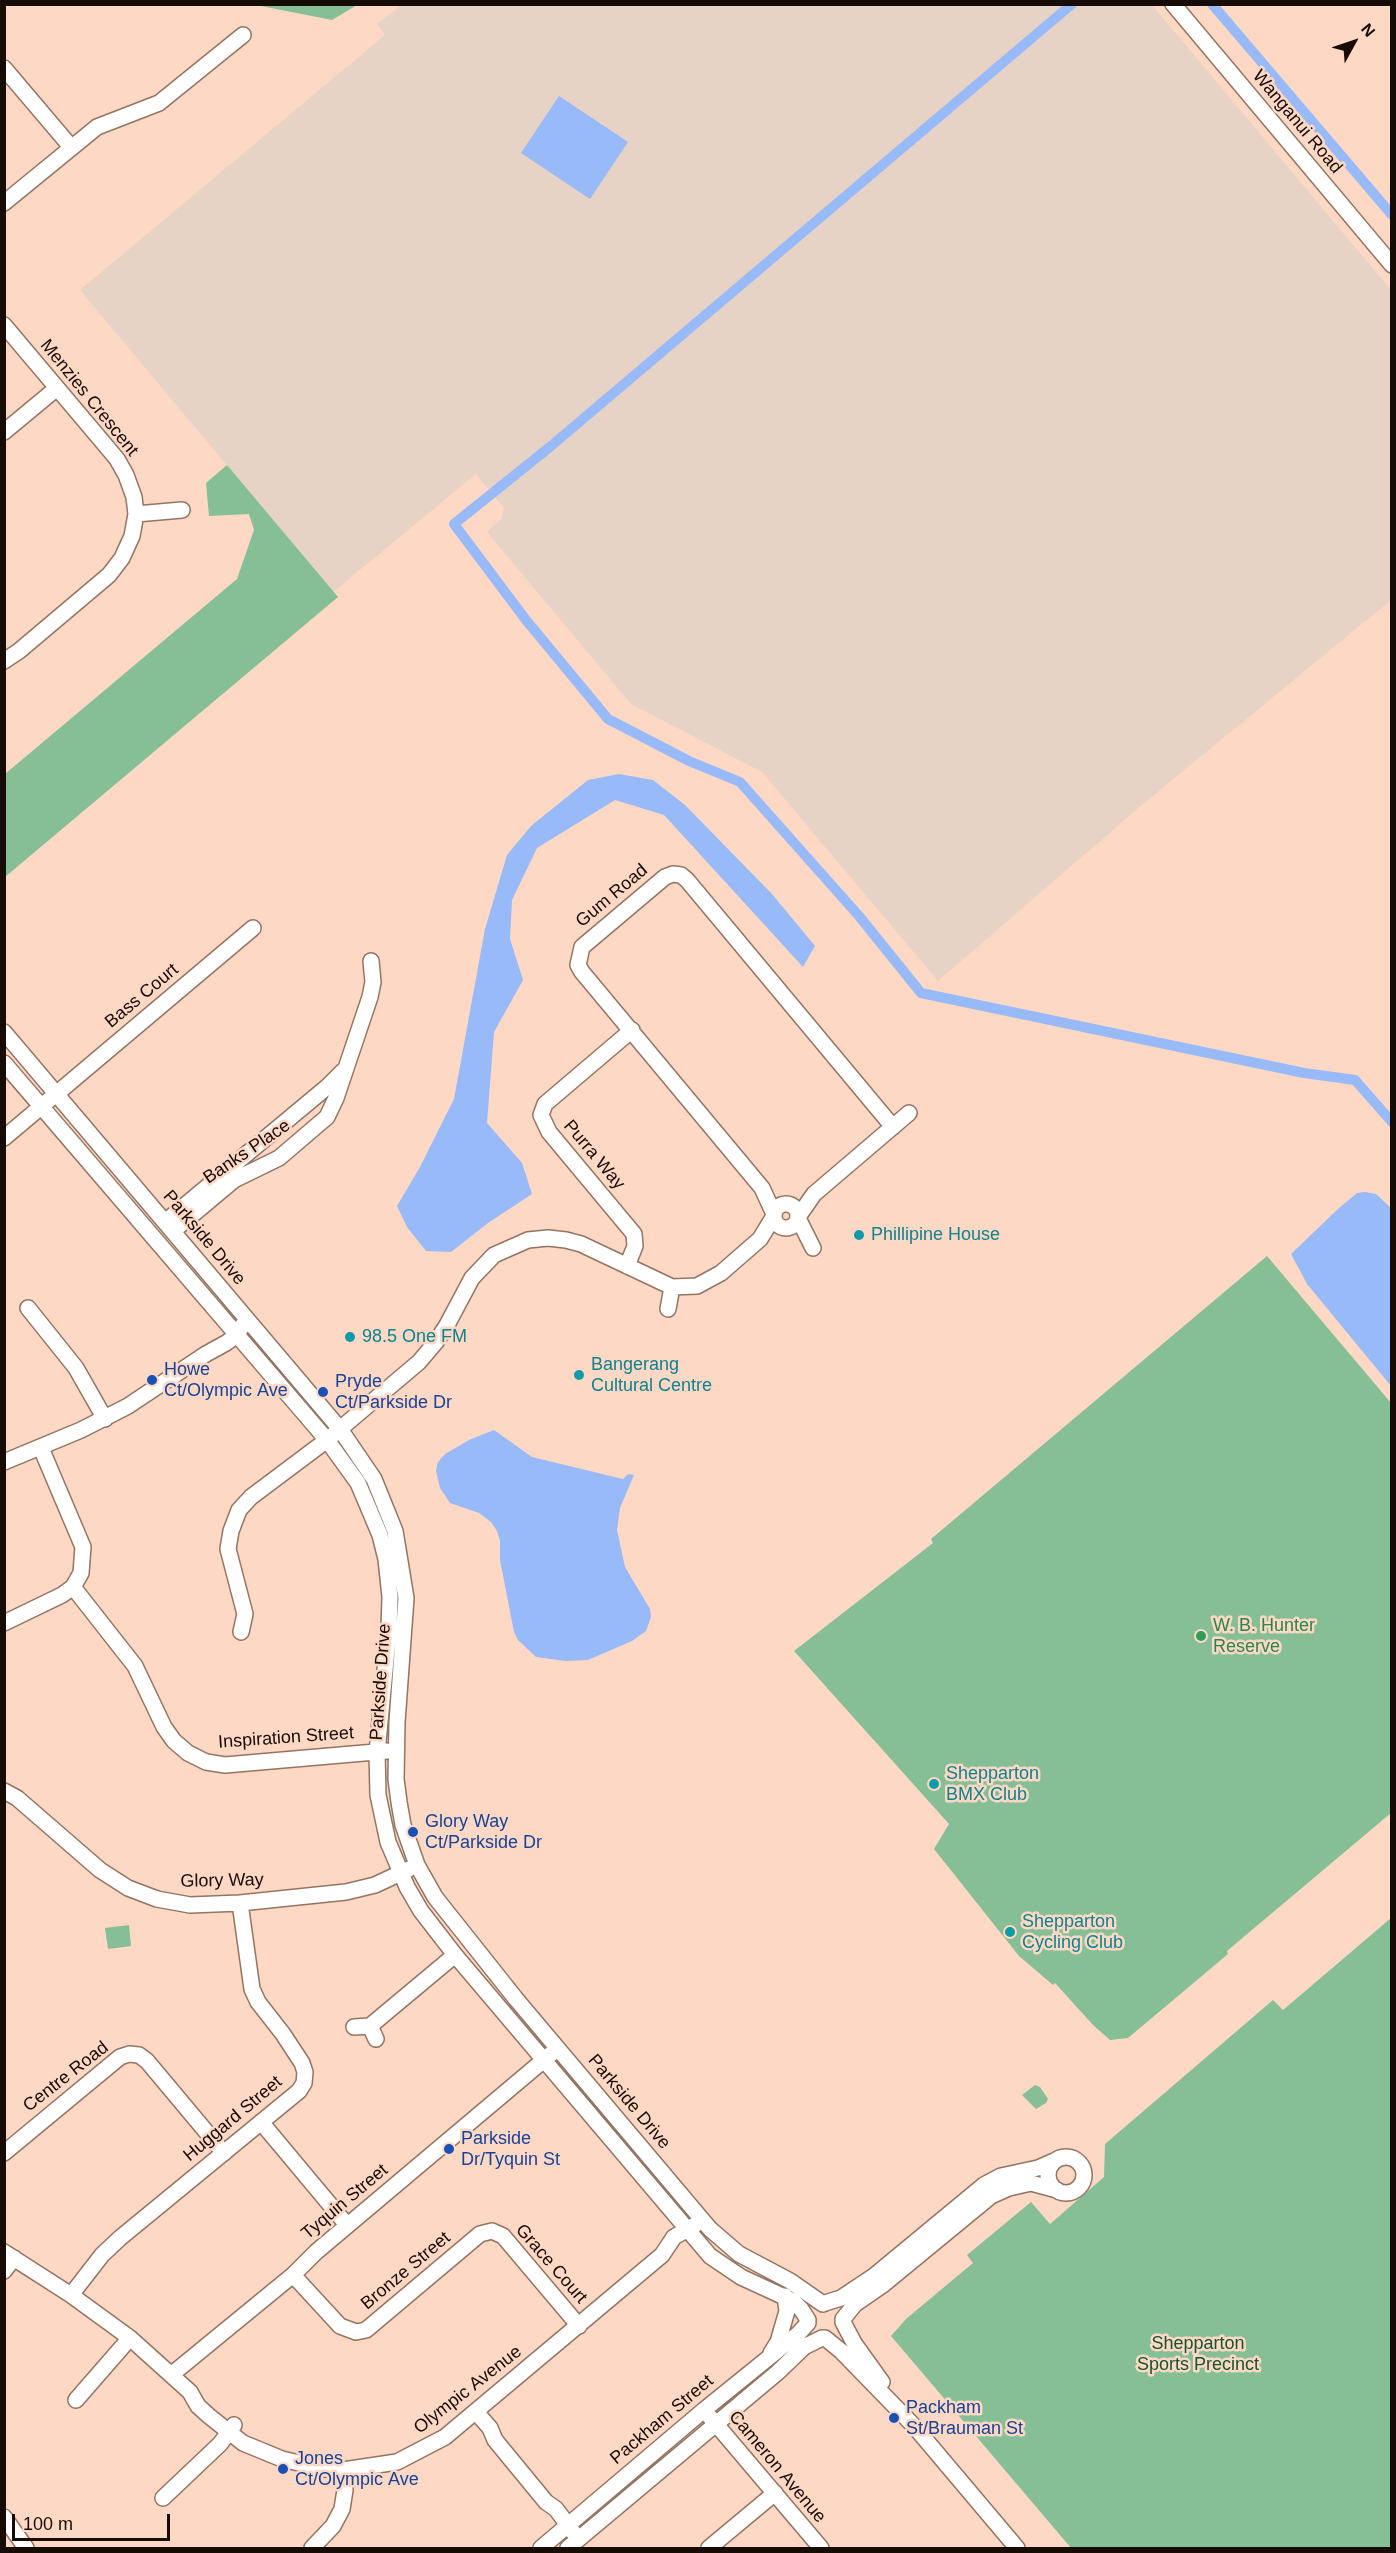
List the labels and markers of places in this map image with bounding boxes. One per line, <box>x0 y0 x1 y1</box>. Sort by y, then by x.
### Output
place label: Phillipine House <box>871 1224 1000 1246</box>
marker: Phillipine House <box>852 1228 866 1242</box>
place label: 98.5 One FM <box>362 1326 467 1348</box>
marker: 98.5 One FM <box>343 1330 357 1344</box>
place label: Bangerang Cultural Centre <box>591 1354 712 1396</box>
place label: Howe Ct/Olympic Ave <box>164 1359 288 1402</box>
marker: Bangerang Cultural Centre <box>572 1368 586 1382</box>
place label: Pryde Ct/Parkside Dr <box>335 1371 452 1414</box>
marker: Howe Ct/Olympic Ave <box>145 1373 159 1387</box>
marker: Pryde Ct/Parkside Dr <box>316 1385 330 1399</box>
place label: W. B. Hunter Reserve <box>1213 1615 1315 1658</box>
marker: W. B. Hunter Reserve <box>1194 1629 1208 1643</box>
place label: Shepparton BMX Club <box>946 1763 1039 1806</box>
marker: Shepparton BMX Club <box>927 1777 941 1791</box>
place label: Glory Way Ct/Parkside Dr <box>425 1811 542 1854</box>
marker: Glory Way Ct/Parkside Dr <box>406 1825 420 1839</box>
place label: Shepparton Cycling Club <box>1022 1911 1123 1954</box>
marker: Shepparton Cycling Club <box>1003 1925 1017 1939</box>
place label: Parkside Dr/Tyquin St <box>461 2128 560 2170</box>
marker: Parkside Dr/Tyquin St <box>442 2142 456 2156</box>
place label: Packham St/Brauman St <box>906 2397 1023 2440</box>
marker: Packham St/Brauman St <box>887 2411 901 2425</box>
place label: Jones Ct/Olympic Ave <box>295 2448 419 2490</box>
marker: Jones Ct/Olympic Ave <box>276 2462 290 2476</box>

